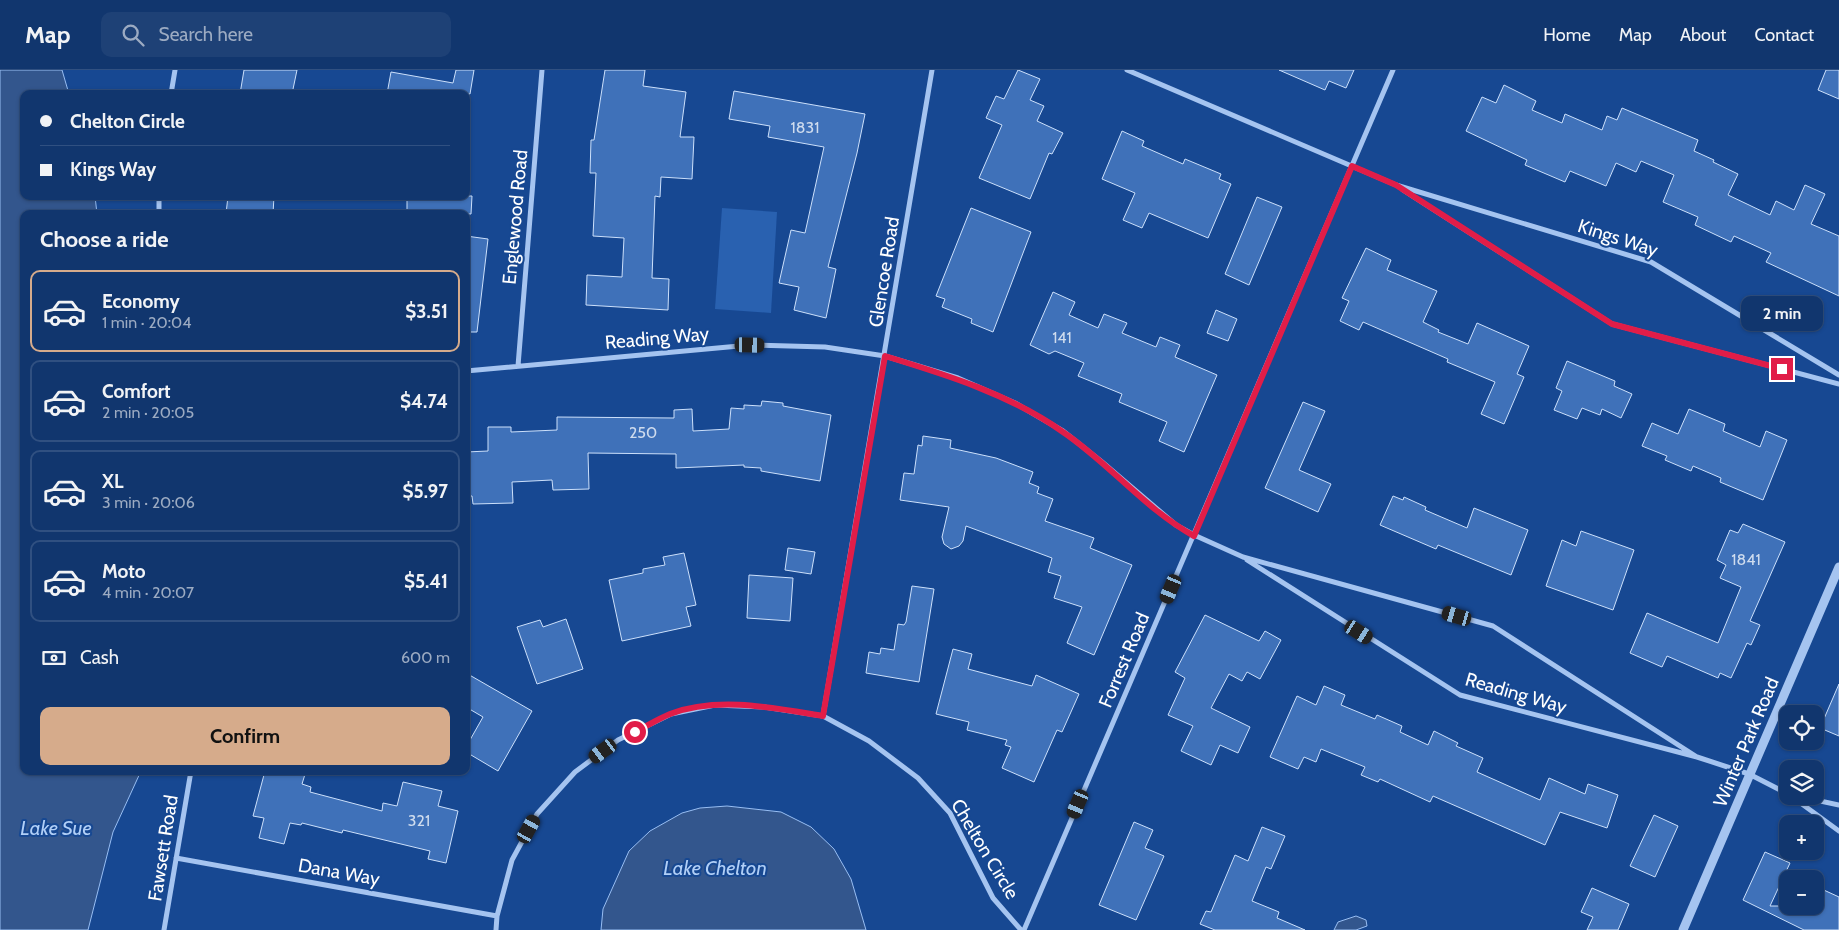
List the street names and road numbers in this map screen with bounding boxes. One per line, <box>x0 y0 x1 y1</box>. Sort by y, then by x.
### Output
street label: Englewood Road <box>498 149 532 285</box>
street label: Kings Way <box>1575 214 1661 262</box>
street label: Glencoe Road <box>864 215 904 329</box>
street label: Reading Way <box>604 322 710 354</box>
street label: Forrest Road <box>1094 609 1154 711</box>
street label: Reading Way <box>1463 668 1570 719</box>
street label: Winter Park Road <box>1708 674 1784 810</box>
street label: Fawsett Road <box>143 793 183 903</box>
street label: Chelton Circle <box>946 795 1024 903</box>
street label: Dana Way <box>296 854 382 891</box>

